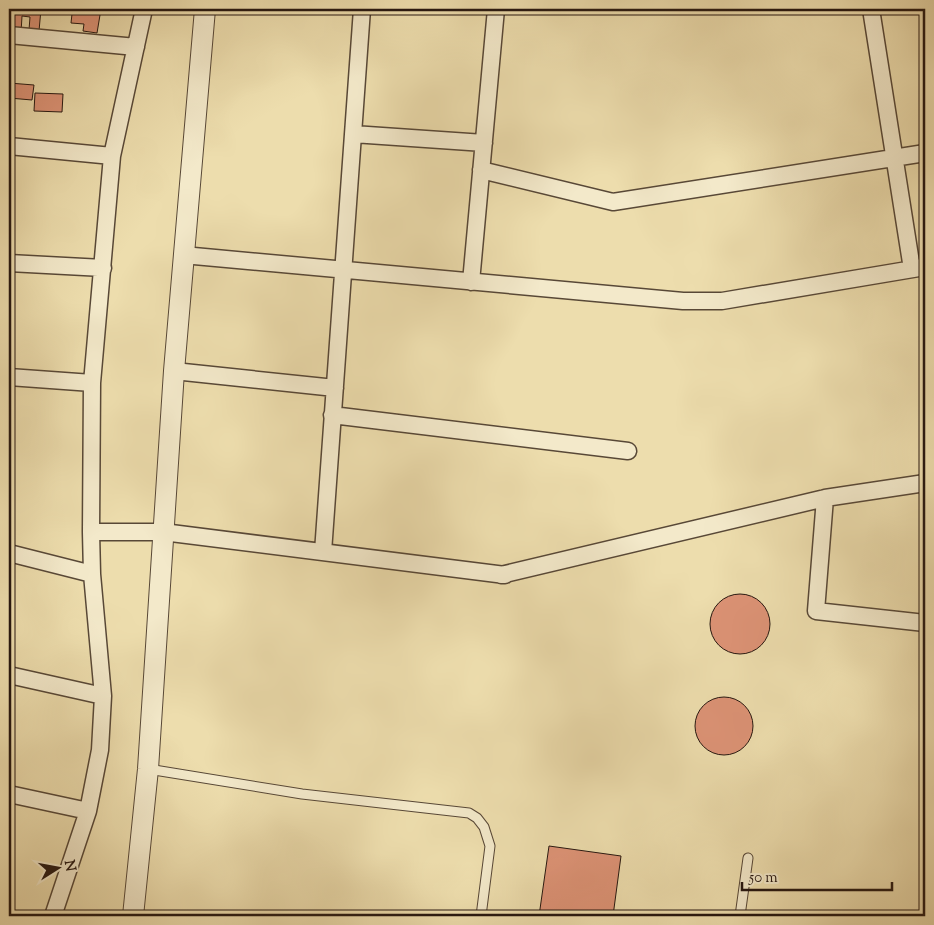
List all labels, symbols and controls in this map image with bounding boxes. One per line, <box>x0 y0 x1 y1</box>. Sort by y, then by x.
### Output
north arrow <box>32 842 82 892</box>
text: N <box>58 859 80 873</box>
scale bar <box>742 860 892 892</box>
text: 50 m <box>748 868 778 889</box>

